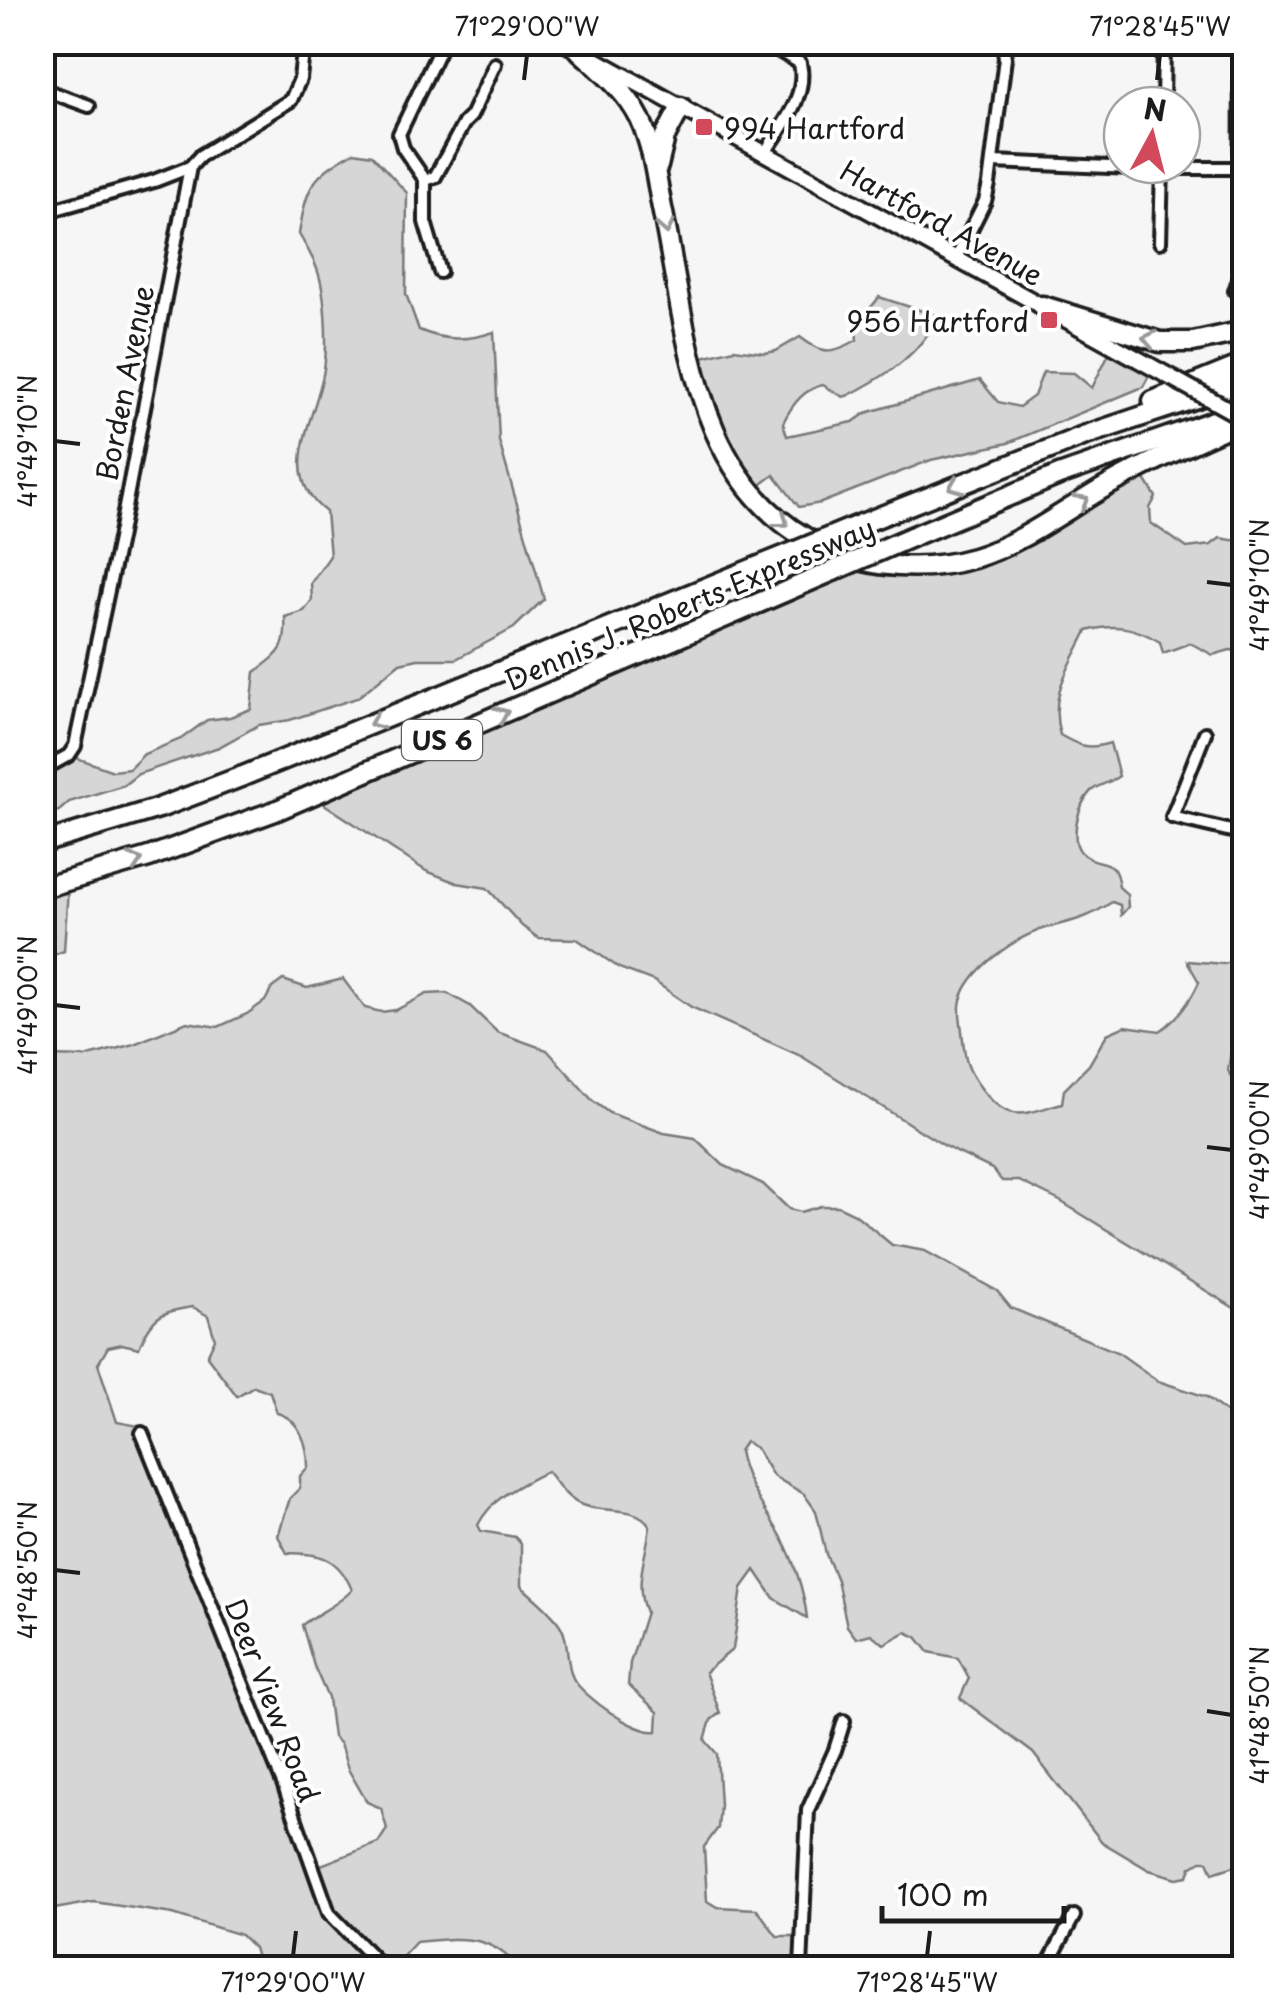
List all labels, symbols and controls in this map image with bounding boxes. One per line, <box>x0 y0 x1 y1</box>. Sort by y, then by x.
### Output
text: 71°29'00"W <box>455 7 600 45</box>
text: 71°28'45"W <box>1089 7 1231 45</box>
north arrow <box>1102 85 1202 185</box>
text: N <box>1142 86 1169 131</box>
place label: 994 Hartford <box>724 106 905 149</box>
marker: 994 Hartford <box>693 116 715 138</box>
street label: Hartford Avenue <box>833 148 1051 296</box>
one-way arrow <box>655 219 676 235</box>
street label: Borden Avenue <box>84 281 164 485</box>
place label: 956 Hartford <box>847 299 1029 342</box>
marker: 956 Hartford <box>1038 309 1060 331</box>
one-way arrow <box>1141 329 1158 350</box>
text: 41°49'10"N <box>8 374 46 508</box>
one-way arrow <box>947 474 965 494</box>
one-way arrow <box>1071 494 1089 513</box>
street label: Dennis J. Roberts Expressway <box>497 505 881 701</box>
one-way arrow <box>771 510 789 527</box>
text: 41°49'10"N <box>1240 518 1278 652</box>
one-way arrow <box>492 706 510 726</box>
one-way arrow <box>369 711 386 731</box>
road number: US 6 <box>402 720 482 760</box>
one-way arrow <box>127 852 144 872</box>
text: 41°49'00"N <box>8 935 46 1075</box>
text: 41°49'00"N <box>1240 1080 1278 1220</box>
text: 41°48'50"N <box>8 1501 46 1639</box>
street label: Deer View Road <box>214 1592 332 1808</box>
text: 41°48'50"N <box>1240 1646 1278 1784</box>
scale bar <box>882 1861 1064 1923</box>
text: 100 m <box>897 1871 989 1916</box>
text: 71°29'00"W <box>221 1963 366 2001</box>
text: 71°28'45"W <box>856 1963 998 2001</box>

